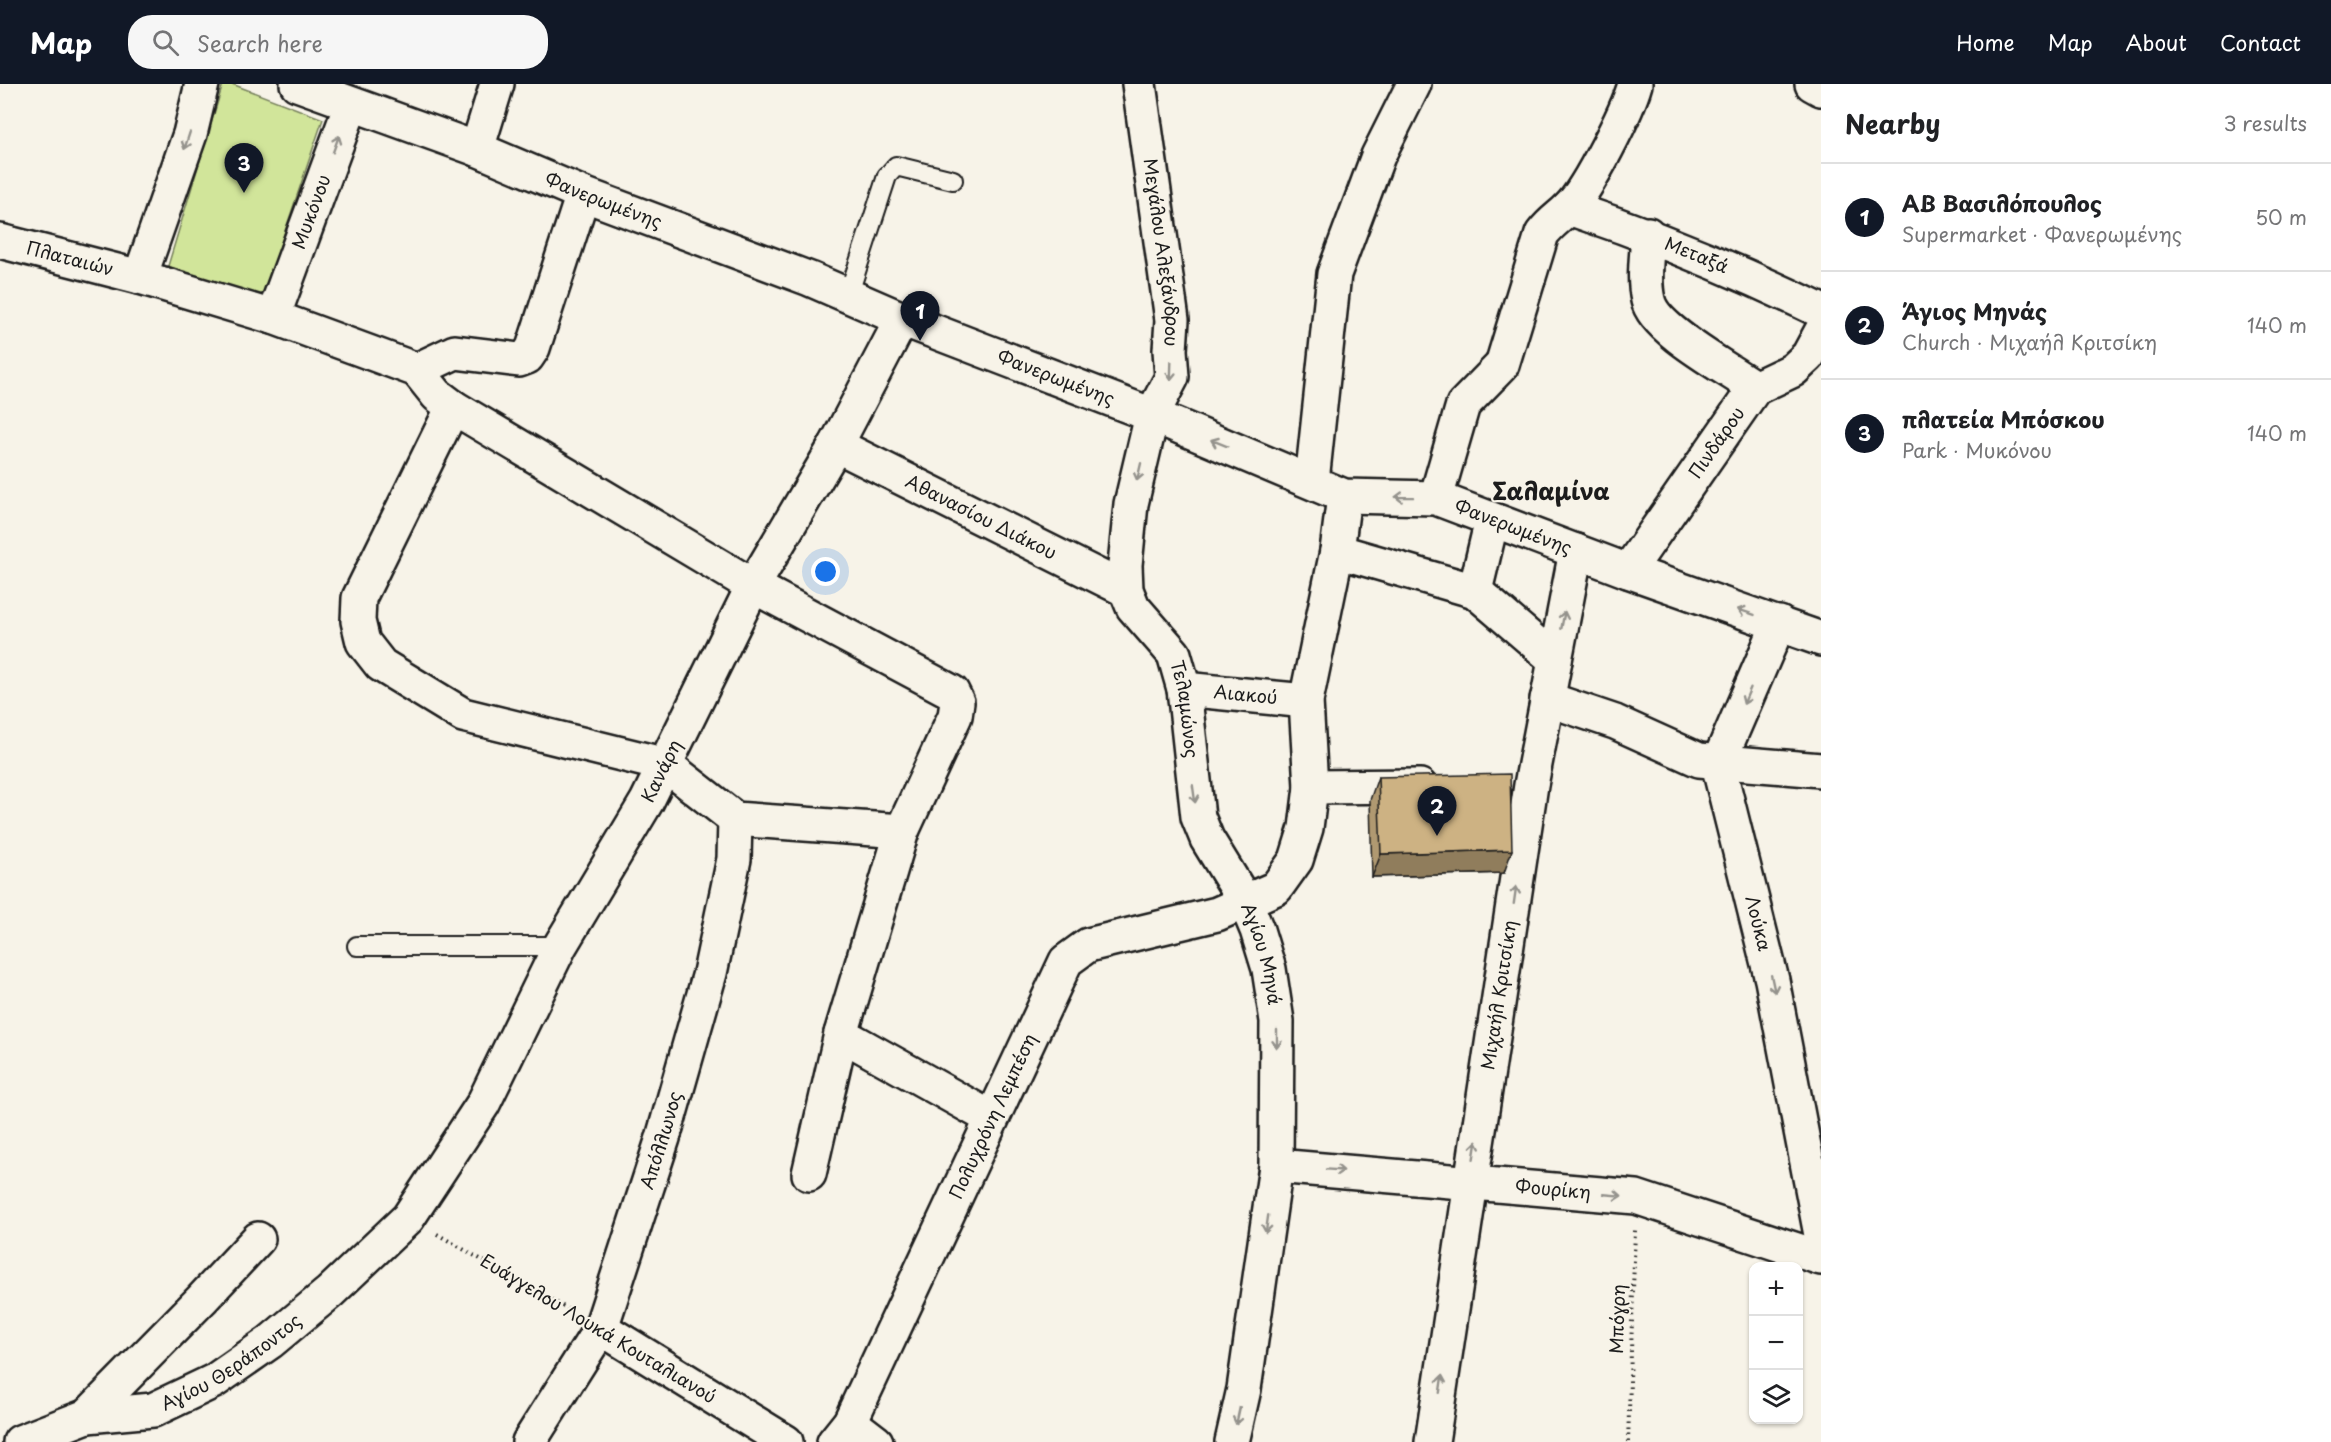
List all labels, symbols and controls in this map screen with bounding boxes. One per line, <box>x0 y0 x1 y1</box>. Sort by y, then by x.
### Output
search box <box>128 15 548 69</box>
text: Map <box>30 21 92 64</box>
icon: search <box>149 26 182 59</box>
text: Search here <box>197 26 323 59</box>
text: Home <box>1956 26 2015 58</box>
text: Map <box>2048 26 2093 58</box>
text: About <box>2126 26 2187 58</box>
text: Contact <box>2220 26 2301 58</box>
text: Nearby <box>1845 104 1940 143</box>
text: 3 results <box>2224 108 2307 138</box>
one-way arrow <box>181 131 192 150</box>
one-way arrow <box>332 135 343 154</box>
pin: 3 <box>224 144 264 193</box>
street label: Μεγάλου Αλεξάνδρου <box>1138 156 1187 347</box>
street label: Φανερωμένης <box>541 164 666 234</box>
street label: Μυκόνου <box>284 170 336 253</box>
text: ΑΒ Βασιλόπουλος <box>1902 186 2102 219</box>
text: 1 <box>1860 202 1869 232</box>
text: 50 m <box>2255 202 2307 232</box>
text: Supermarket · Φανερωμένης <box>1902 219 2182 249</box>
street label: Μεταξά <box>1661 229 1734 279</box>
street label: Πλαταιών <box>23 233 117 282</box>
pin: 1 <box>900 292 940 341</box>
text: Άγιος Μηνάς <box>1902 294 2047 327</box>
text: 2 <box>1857 310 1872 340</box>
text: 140 m <box>2247 310 2307 340</box>
text: Church · Μιχαήλ Κριτσίκη <box>1902 327 2157 357</box>
street label: Φανερωμένης <box>994 342 1119 411</box>
one-way arrow <box>1165 361 1176 380</box>
street label: Πινδάρου <box>1681 401 1750 483</box>
text: πλατεία Μπόσκου <box>1902 402 2105 435</box>
text: 3 <box>1858 418 1871 448</box>
text: 140 m <box>2247 418 2307 448</box>
text: Park · Μυκόνου <box>1902 435 2052 465</box>
one-way arrow <box>1211 437 1229 448</box>
one-way arrow <box>1132 462 1144 481</box>
street label: Αθανασίου Διάκου <box>901 467 1062 565</box>
district label: Σαλαμίνα <box>1492 472 1610 508</box>
street label: Φανερωμένης <box>1451 491 1576 561</box>
one-way arrow <box>1394 492 1414 503</box>
your location <box>811 557 840 586</box>
one-way arrow <box>1737 606 1756 617</box>
one-way arrow <box>1558 611 1569 630</box>
street label: Τελαμώνος <box>1164 657 1206 759</box>
street label: Αιακού <box>1213 677 1279 710</box>
one-way arrow <box>1741 687 1752 705</box>
street label: Κανάρη <box>633 734 687 807</box>
one-way arrow <box>1189 784 1200 804</box>
pin: 2 <box>1418 786 1456 836</box>
one-way arrow <box>1510 885 1521 905</box>
street label: Λούκα <box>1739 892 1779 954</box>
street label: Αγίου Μηνά <box>1235 898 1289 1007</box>
street label: Μιχαήλ Κριτσίκη <box>1473 918 1522 1072</box>
one-way arrow <box>1767 974 1779 993</box>
one-way arrow <box>1271 1028 1283 1048</box>
street label: Πολυχρόνη Λεμπέση <box>941 1029 1042 1203</box>
street label: Απόλλωνος <box>632 1088 688 1192</box>
one-way arrow <box>1470 1140 1481 1160</box>
one-way arrow <box>1324 1165 1344 1176</box>
street label: Φουρίκη <box>1514 1172 1592 1205</box>
one-way arrow <box>1602 1190 1622 1201</box>
one-way arrow <box>1262 1213 1273 1233</box>
street label: Ευάγγελου Λουκά Κουταλιανού <box>476 1246 722 1409</box>
map controls <box>1749 1262 1803 1424</box>
button: + <box>1749 1262 1803 1316</box>
street label: Μπόγρη <box>1602 1284 1631 1354</box>
street label: Αγίου Θεράποντος <box>156 1307 306 1416</box>
button: − <box>1749 1316 1803 1370</box>
button: layers <box>1749 1370 1803 1424</box>
one-way arrow <box>1435 1375 1446 1394</box>
one-way arrow <box>1232 1406 1243 1426</box>

